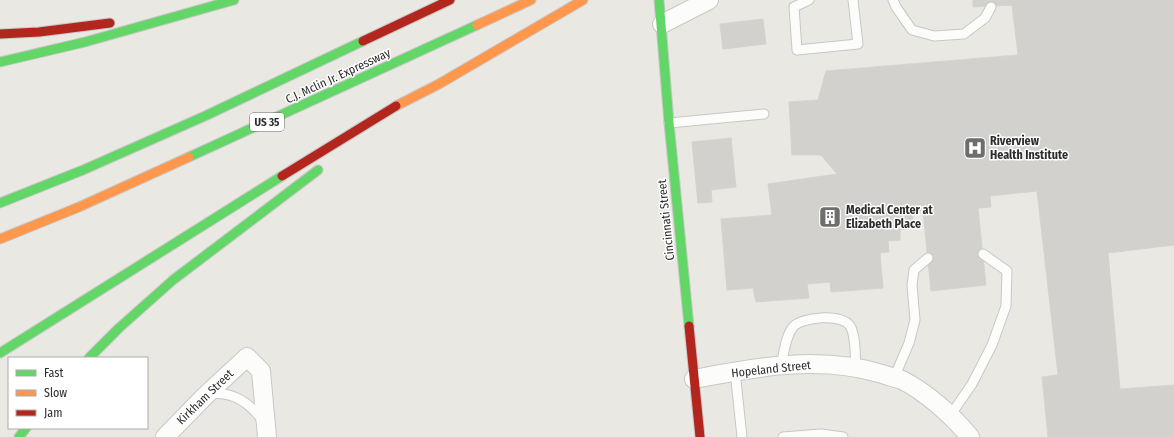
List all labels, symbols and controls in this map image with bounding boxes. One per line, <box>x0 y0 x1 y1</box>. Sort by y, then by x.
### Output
street label: C.J. Mclin Jr. Expressway <box>283 45 393 106</box>
road number: US 35 <box>250 113 284 131</box>
place label: Riverview Health Institute <box>990 134 1068 162</box>
hospital icon: Riverview Health Institute <box>962 135 988 161</box>
street label: Cincinnati Street <box>655 179 677 261</box>
place label: Medical Center at Elizabeth Place <box>846 203 933 231</box>
building icon: Medical Center at Elizabeth Place <box>817 204 843 230</box>
legend <box>8 357 148 429</box>
street label: Hopeland Street <box>731 358 812 380</box>
text: Fast <box>44 366 63 380</box>
street label: Kirkham Street <box>174 367 236 427</box>
text: Slow <box>44 386 67 400</box>
text: Jam <box>44 406 62 420</box>

